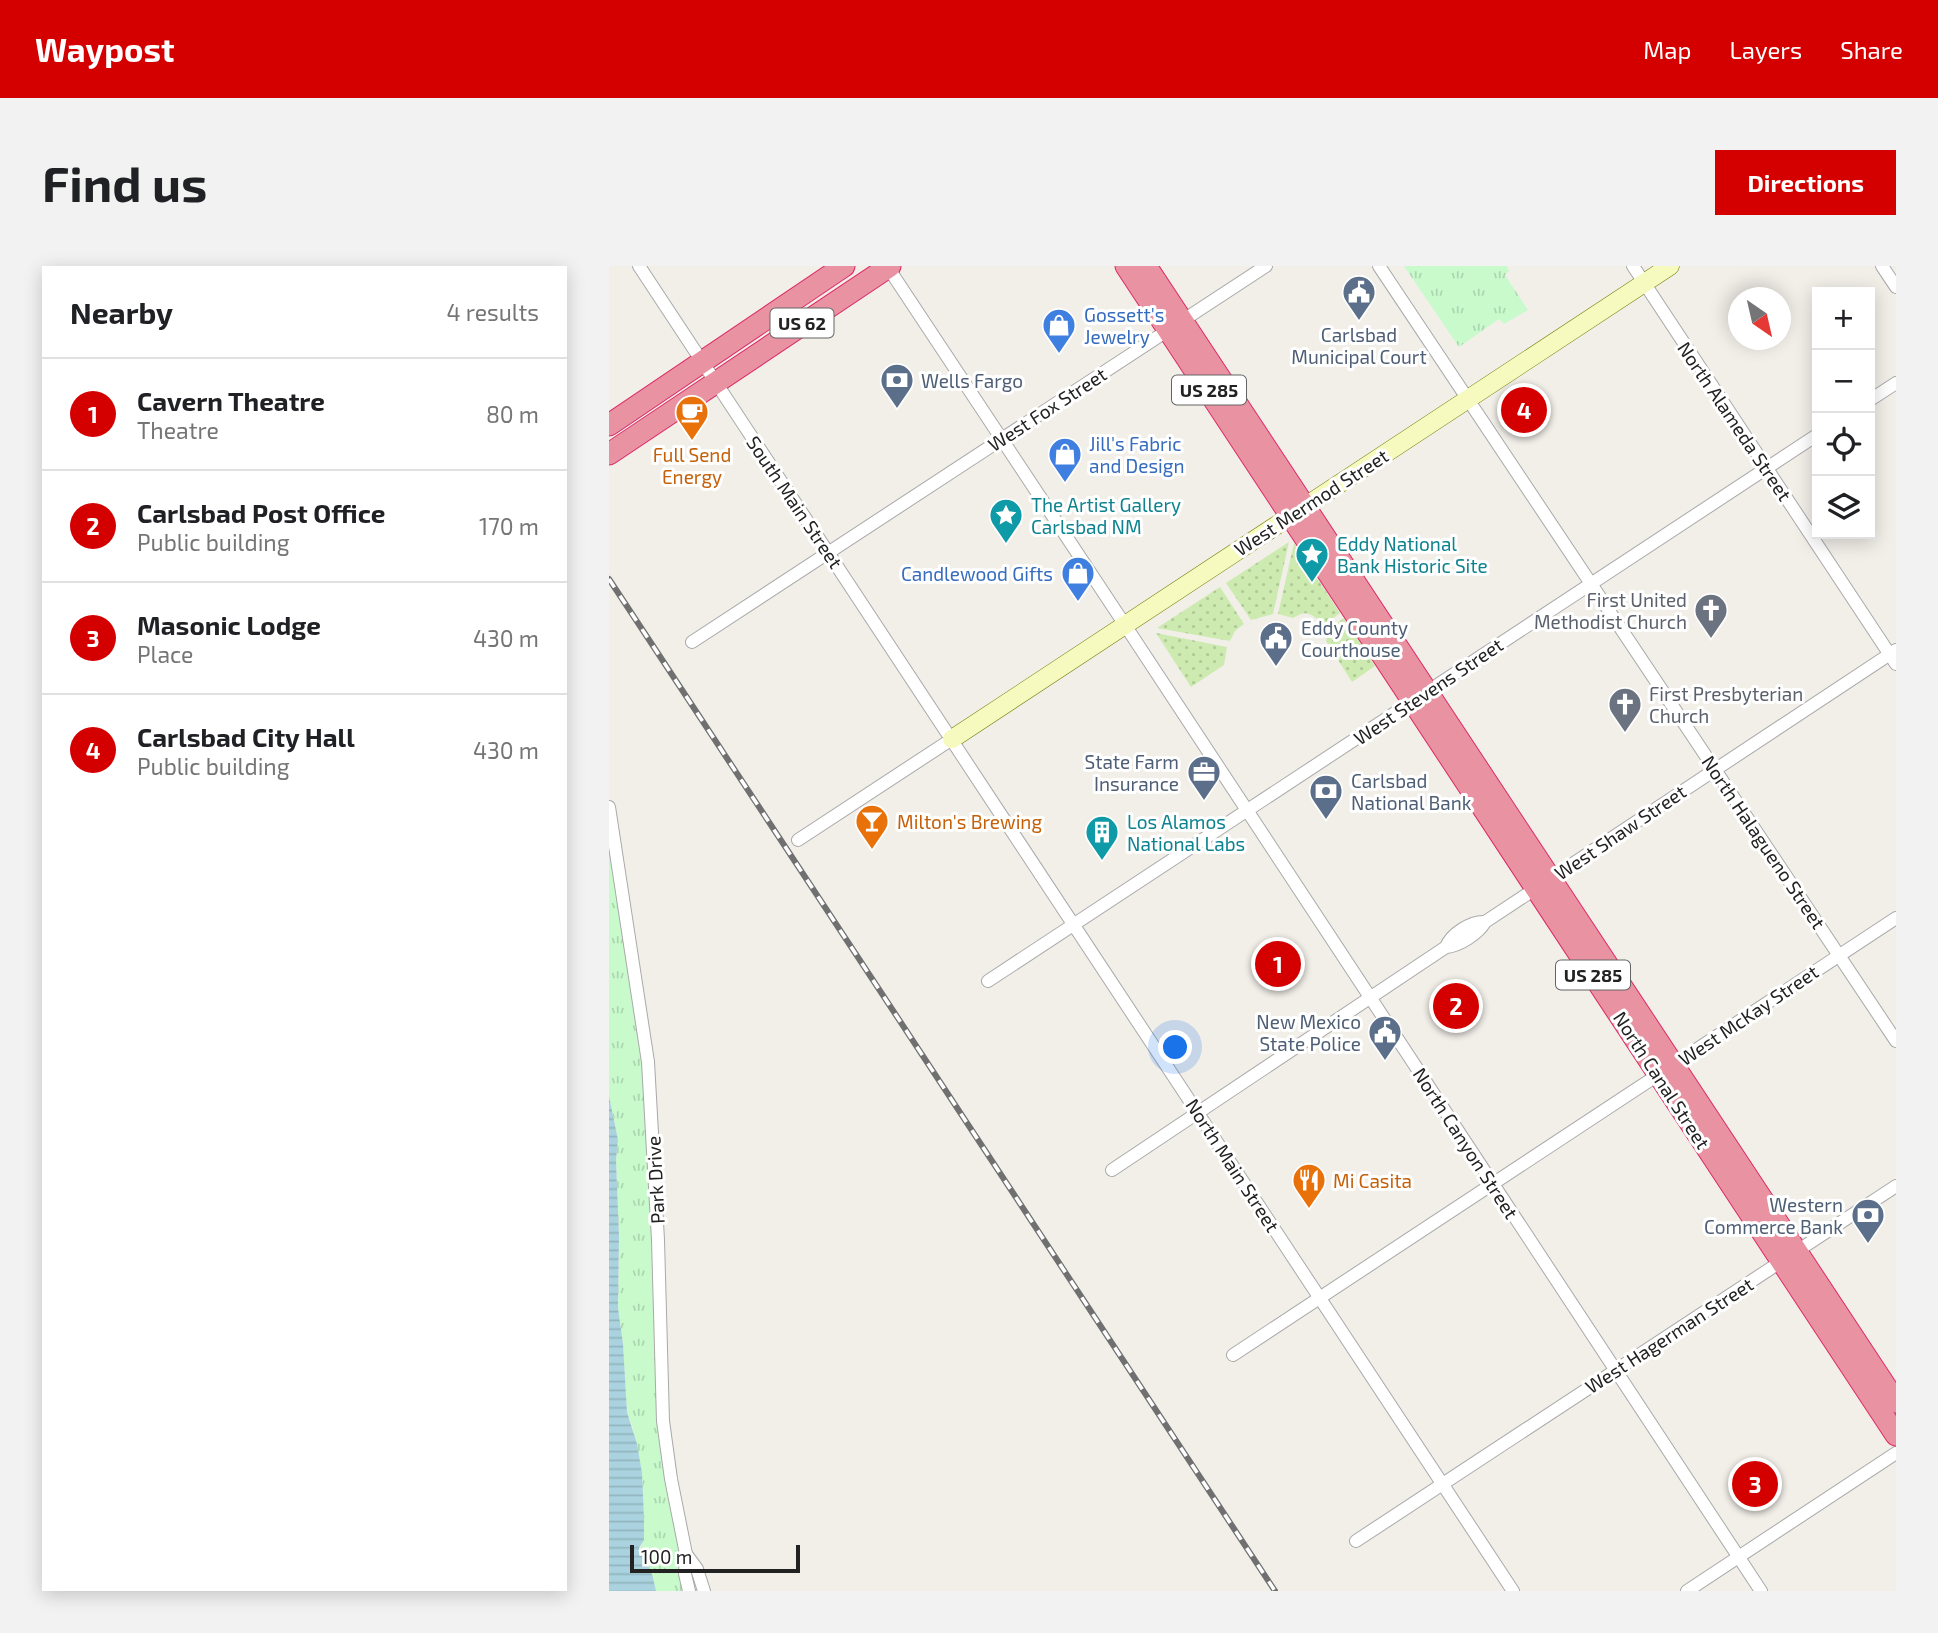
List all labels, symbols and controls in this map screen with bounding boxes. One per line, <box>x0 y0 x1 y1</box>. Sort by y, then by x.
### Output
text: Waypost <box>35 29 174 69</box>
text: Map <box>1643 35 1691 64</box>
text: Layers <box>1729 35 1802 64</box>
text: Share <box>1840 35 1903 64</box>
button: Directions <box>1715 150 1896 215</box>
text: Find us <box>42 153 207 212</box>
public building icon: Carlsbad Municipal Court <box>1340 273 1378 322</box>
north arrow <box>1728 287 1791 350</box>
map controls <box>1812 287 1875 539</box>
button: + <box>1812 287 1875 350</box>
text: Nearby <box>70 294 173 330</box>
text: 4 results <box>447 298 539 326</box>
place label: Gossett's Jewelry <box>1084 303 1164 348</box>
shop icon: Gossett's Jewelry <box>1040 306 1078 355</box>
road number: US 62 <box>771 308 833 338</box>
place label: Carlsbad Municipal Court <box>1291 323 1427 368</box>
street label: North Alameda Street <box>1673 337 1797 505</box>
button: − <box>1812 350 1875 413</box>
bank icon: Wells Fargo <box>878 361 916 410</box>
street label: West Fox Street <box>983 362 1111 456</box>
place label: Wells Fargo <box>921 369 1023 392</box>
road number: US 285 <box>1172 376 1246 405</box>
pin: 4 <box>1501 384 1547 436</box>
text: Cavern Theatre <box>137 385 325 416</box>
cafe icon: Full Send Energy <box>673 393 711 442</box>
text: 1 <box>88 400 98 428</box>
text: 80 m <box>486 400 539 428</box>
button: locate <box>1812 413 1875 476</box>
text: Theatre <box>137 416 219 444</box>
street label: South Main Street <box>742 431 848 573</box>
place label: Jill's Fabric and Design <box>1089 432 1184 477</box>
shop icon: Jill's Fabric and Design <box>1046 435 1084 484</box>
place label: Full Send Energy <box>653 443 731 488</box>
street label: West Mermod Street <box>1230 444 1392 560</box>
button: layers <box>1812 476 1875 539</box>
place label: The Artist Gallery Carlsbad NM <box>1031 493 1181 538</box>
place icon: The Artist Gallery Carlsbad NM <box>987 496 1025 545</box>
text: Carlsbad Post Office <box>137 497 385 528</box>
text: 2 <box>86 512 100 540</box>
text: 170 m <box>479 512 539 540</box>
text: Public building <box>137 528 290 556</box>
place label: Eddy National Bank Historic Site <box>1337 532 1488 577</box>
place icon: Eddy National Bank Historic Site <box>1293 535 1331 584</box>
shop icon: Candlewood Gifts <box>1059 554 1097 603</box>
place label: Candlewood Gifts <box>901 562 1053 585</box>
place label: First United Methodist Church <box>1534 588 1687 633</box>
church icon: First United Methodist Church <box>1692 591 1730 640</box>
text: Masonic Lodge <box>137 609 321 640</box>
place label: Eddy County Courthouse <box>1301 616 1408 661</box>
public building icon: Eddy County Courthouse <box>1257 619 1295 668</box>
text: 3 <box>86 624 100 652</box>
text: 430 m <box>473 624 539 652</box>
street label: West Stevens Street <box>1349 633 1507 749</box>
text: Place <box>137 640 193 668</box>
place label: First Presbyterian Church <box>1649 682 1803 727</box>
church icon: First Presbyterian Church <box>1606 685 1644 734</box>
text: Carlsbad City Hall <box>137 721 355 752</box>
text: 4 <box>86 736 100 764</box>
text: 430 m <box>473 736 539 764</box>
place label: State Farm Insurance <box>1085 750 1179 795</box>
street label: North Halagueno Street <box>1697 751 1831 933</box>
text: Public building <box>137 752 290 780</box>
office icon: State Farm Insurance <box>1185 753 1223 802</box>
place label: Carlsbad National Bank <box>1351 769 1472 814</box>
bank icon: Carlsbad National Bank <box>1307 772 1345 821</box>
street label: West Shaw Street <box>1550 780 1690 884</box>
bar icon: Milton's Brewing <box>853 802 891 851</box>
place label: Milton's Brewing <box>897 810 1042 833</box>
place label: Los Alamos National Labs <box>1127 810 1245 855</box>
building icon: Los Alamos National Labs <box>1083 813 1121 862</box>
pin: 1 <box>1255 938 1301 990</box>
road number: US 285 <box>1556 960 1630 990</box>
street label: West McKay Street <box>1674 960 1822 1070</box>
pin: 2 <box>1433 980 1479 1032</box>
street label: North Canal Street <box>1609 1007 1715 1153</box>
place label: New Mexico State Police <box>1256 1010 1361 1055</box>
public building icon: New Mexico State Police <box>1366 1013 1404 1062</box>
your location <box>1158 1030 1192 1064</box>
street label: North Canyon Street <box>1409 1063 1523 1223</box>
street label: North Main Street <box>1181 1094 1285 1236</box>
street label: Park Drive <box>641 1135 669 1225</box>
restaurant icon: Mi Casita <box>1290 1161 1328 1210</box>
place label: Mi Casita <box>1333 1169 1412 1192</box>
place label: Western Commerce Bank <box>1704 1193 1843 1238</box>
bank icon: Western Commerce Bank <box>1849 1196 1887 1245</box>
street label: West Hagerman Street <box>1581 1272 1757 1398</box>
pin: 3 <box>1732 1458 1778 1510</box>
scale bar <box>630 1542 800 1574</box>
text: 100 m <box>641 1545 692 1568</box>

